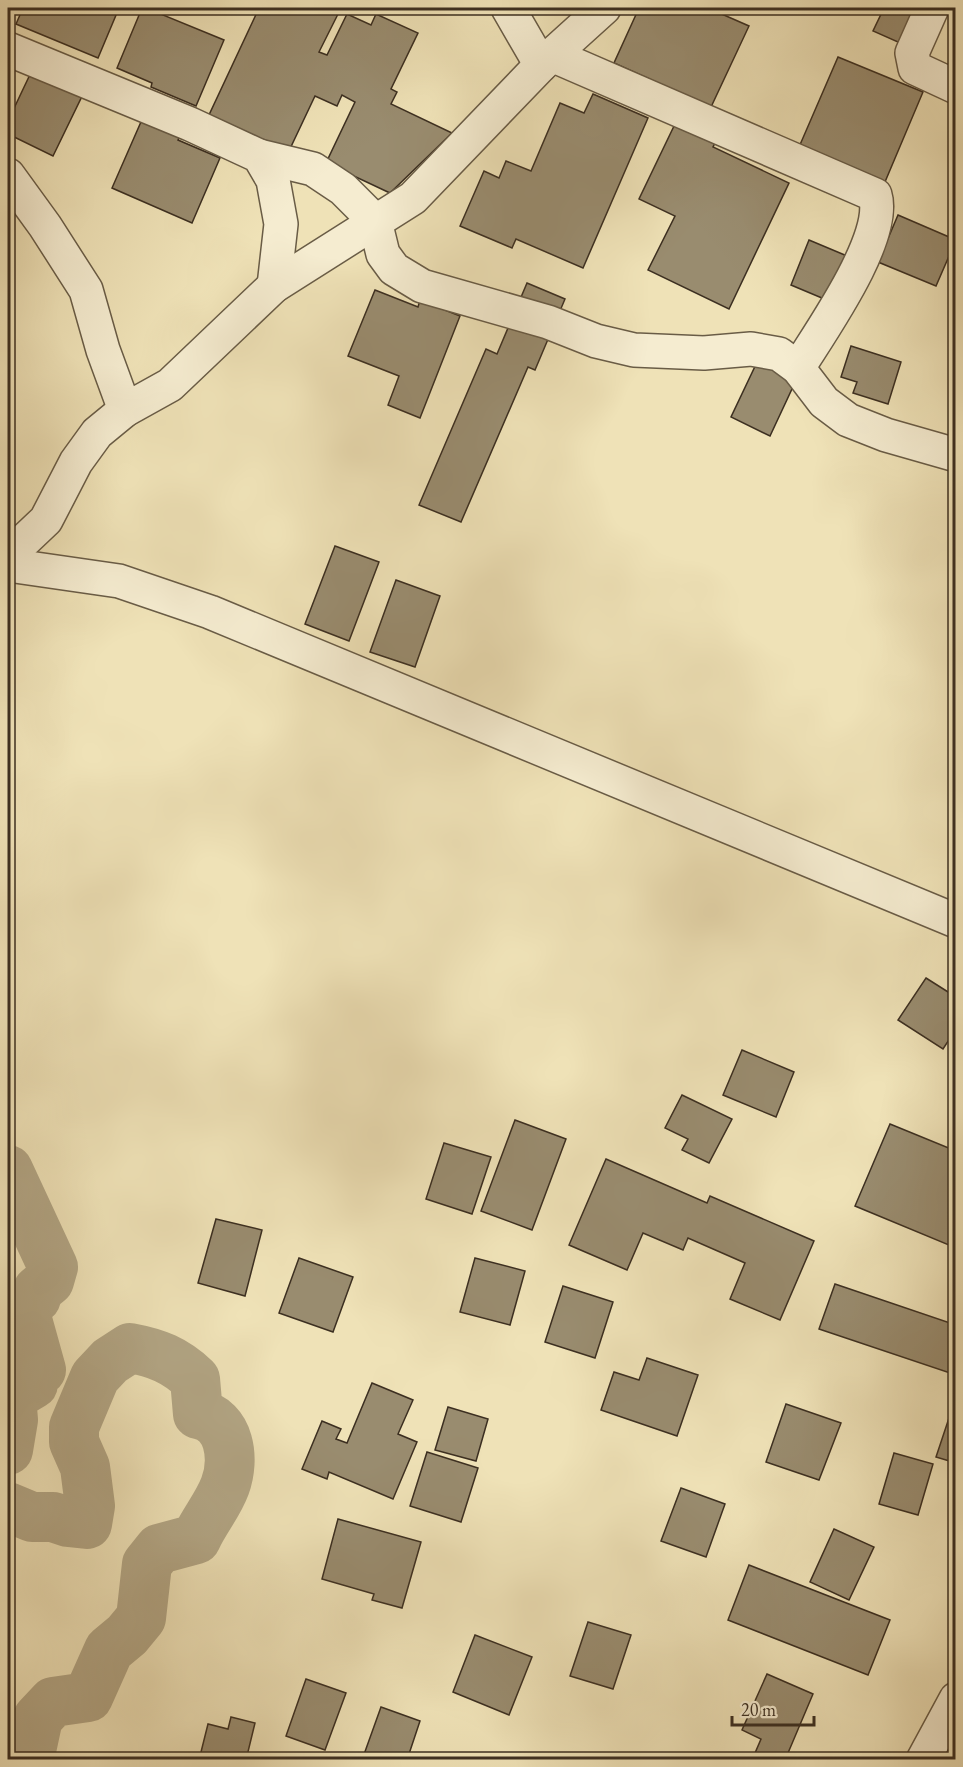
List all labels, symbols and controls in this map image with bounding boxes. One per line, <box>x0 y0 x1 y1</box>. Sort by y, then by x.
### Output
scale bar <box>732 1689 814 1727</box>
text: 20 m <box>741 1698 776 1721</box>

